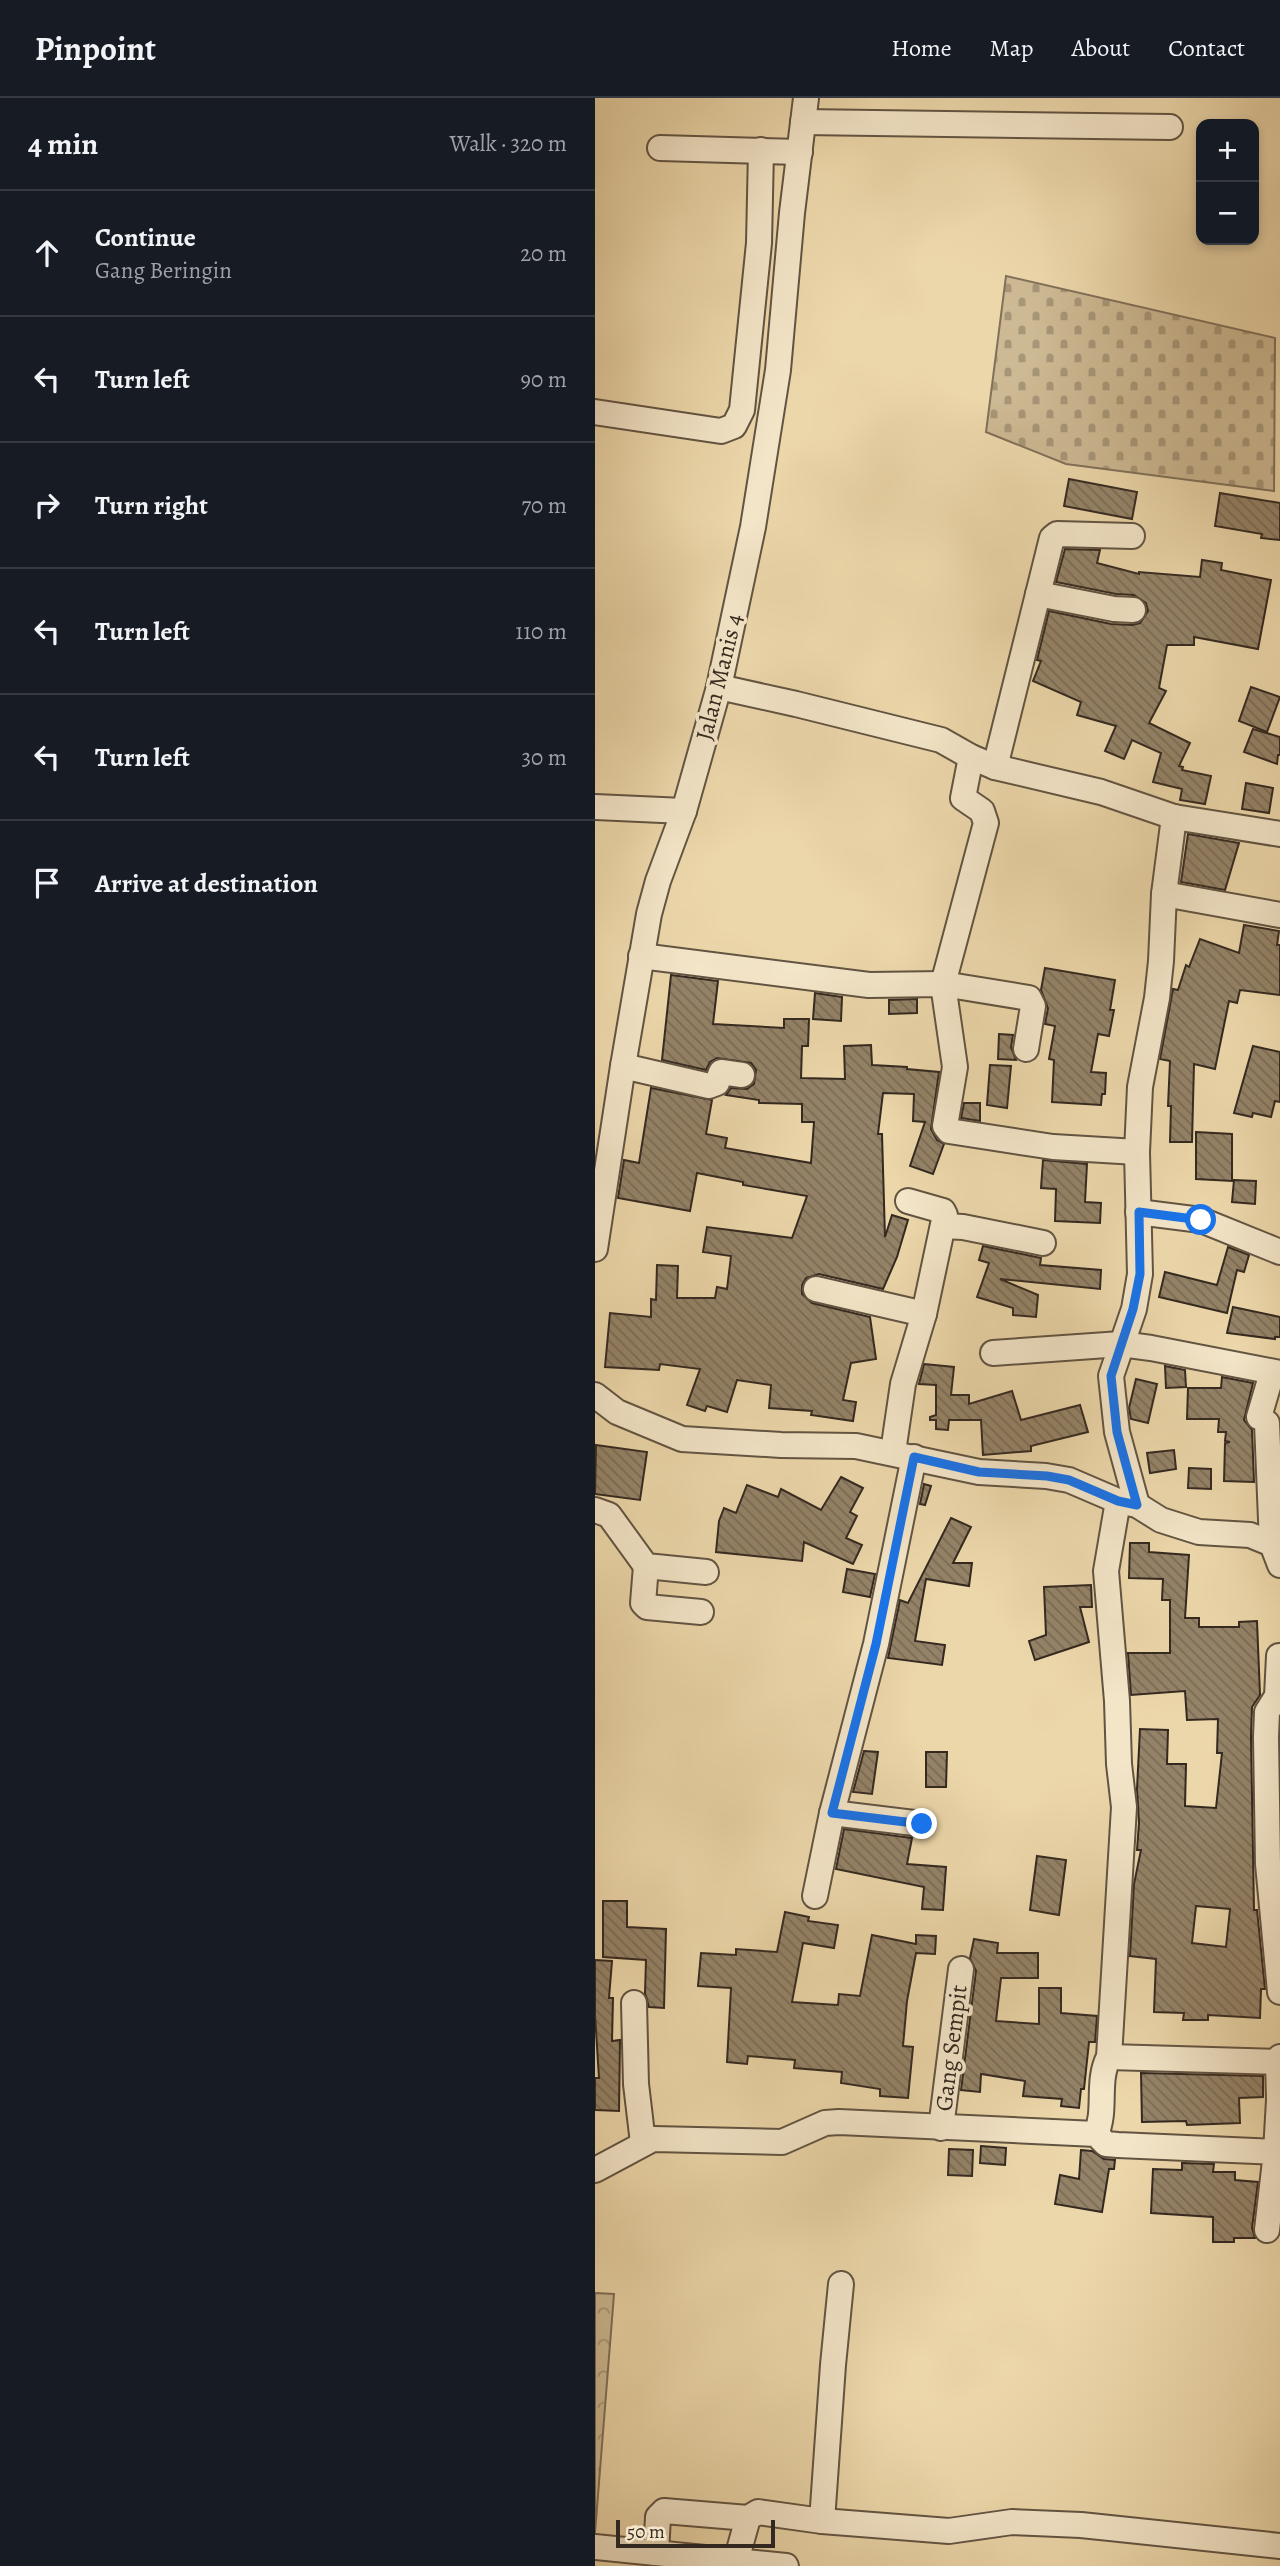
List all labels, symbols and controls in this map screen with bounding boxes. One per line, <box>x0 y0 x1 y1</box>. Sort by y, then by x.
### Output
text: Pinpoint <box>35 26 156 71</box>
text: Home <box>891 32 952 64</box>
text: Map <box>990 32 1034 64</box>
text: About <box>1072 32 1130 64</box>
text: Contact <box>1168 32 1245 64</box>
map controls <box>1196 119 1259 245</box>
button: + <box>1196 119 1259 182</box>
text: 4 min <box>28 124 98 164</box>
text: Walk · 320 m <box>450 128 567 159</box>
button: − <box>1196 182 1259 245</box>
text: Continue <box>95 220 196 255</box>
icon: ahead <box>28 234 66 272</box>
text: 20 m <box>520 238 567 269</box>
text: Gang Beringin <box>95 255 232 286</box>
icon: left <box>28 360 66 398</box>
text: Turn left <box>95 362 190 397</box>
text: 90 m <box>521 364 567 395</box>
icon: right <box>28 486 66 524</box>
text: Turn right <box>95 488 208 523</box>
text: 70 m <box>521 490 567 521</box>
street label: Jalan Manis 4 <box>688 610 750 744</box>
icon: left <box>28 612 66 650</box>
text: Turn left <box>95 614 190 649</box>
text: 110 m <box>515 616 567 647</box>
icon: left <box>28 738 66 776</box>
text: Turn left <box>95 740 190 775</box>
text: 30 m <box>521 742 567 773</box>
icon: arrive <box>28 864 66 902</box>
text: Arrive at destination <box>95 866 318 901</box>
route start <box>1185 1204 1216 1235</box>
route end <box>906 1808 937 1839</box>
street label: Gang Sempit <box>927 1983 975 2113</box>
scale bar <box>616 2517 775 2549</box>
text: 50 m <box>627 2519 665 2545</box>

